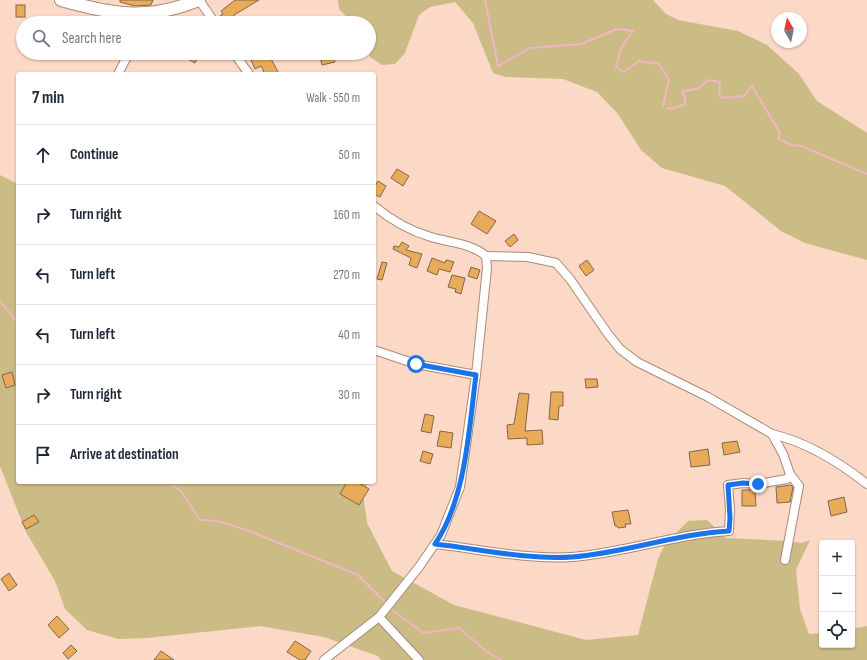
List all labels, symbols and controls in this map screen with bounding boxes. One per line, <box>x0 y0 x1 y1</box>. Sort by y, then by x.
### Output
north arrow <box>771 12 807 48</box>
search box <box>16 16 376 60</box>
icon: search <box>30 27 52 49</box>
text: Search here <box>62 29 122 48</box>
text: 7 min <box>32 88 64 108</box>
text: Walk · 550 m <box>306 90 360 106</box>
icon: ahead <box>32 144 54 166</box>
text: Continue <box>70 145 119 164</box>
text: 50 m <box>339 147 360 163</box>
icon: right <box>32 204 54 226</box>
text: Turn right <box>70 205 122 224</box>
text: 160 m <box>334 207 360 223</box>
icon: left <box>32 264 54 286</box>
text: Turn left <box>70 265 115 284</box>
text: 270 m <box>333 267 360 283</box>
icon: left <box>32 324 54 346</box>
text: Turn left <box>70 325 115 344</box>
text: 40 m <box>338 327 360 343</box>
route start <box>407 355 425 373</box>
icon: right <box>32 384 54 406</box>
text: Turn right <box>70 385 122 404</box>
text: 30 m <box>338 387 360 403</box>
icon: arrive <box>32 444 54 466</box>
text: Arrive at destination <box>70 445 179 464</box>
route end <box>749 475 767 493</box>
map controls <box>819 540 855 648</box>
button: + <box>819 540 855 576</box>
button: − <box>819 576 855 612</box>
button: locate <box>819 612 855 648</box>

